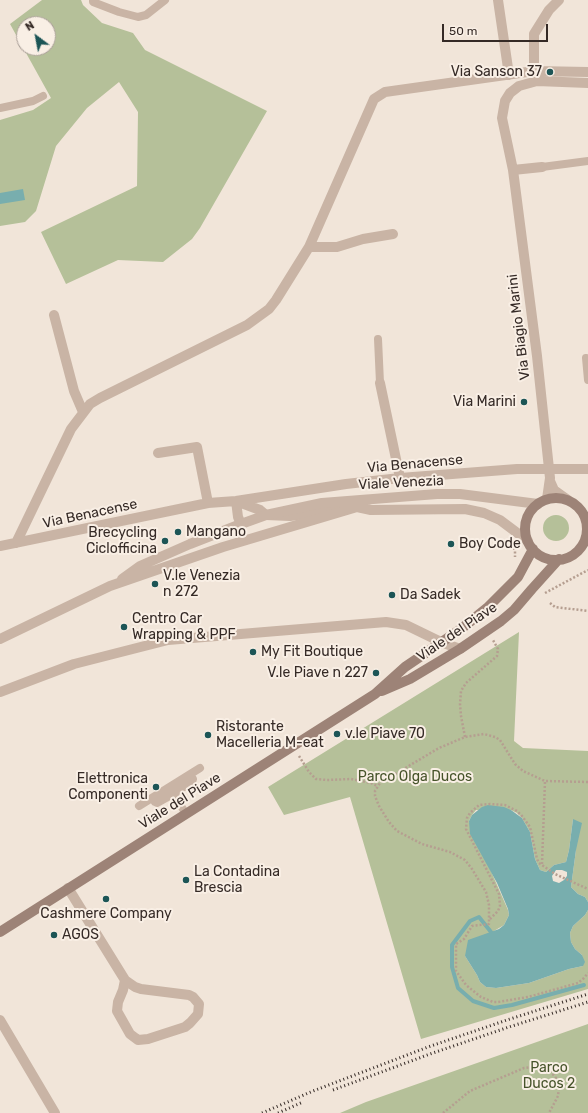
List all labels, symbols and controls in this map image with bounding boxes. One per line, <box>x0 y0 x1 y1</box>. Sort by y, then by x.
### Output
north arrow <box>16 16 56 56</box>
scale bar <box>444 16 550 42</box>
text: N <box>23 19 37 34</box>
text: 50 m <box>449 24 477 38</box>
place label: Via Sanson 37 <box>451 64 542 80</box>
marker: Via Sanson 37 <box>545 67 555 77</box>
street label: Via Biagio Marini <box>504 273 534 381</box>
place label: Via Marini <box>453 394 516 410</box>
marker: Via Marini <box>519 397 529 407</box>
street label: Via Benacense <box>366 451 464 477</box>
street label: Viale Venezia <box>358 472 444 494</box>
street label: Via Benacense <box>41 496 139 532</box>
place label: Mangano <box>186 524 246 540</box>
place label: Brecycling Ciclofficina <box>86 525 157 558</box>
marker: Mangano <box>173 527 183 537</box>
marker: Brecycling Ciclofficina <box>160 536 170 546</box>
place label: Boy Code <box>459 536 521 552</box>
marker: Boy Code <box>446 539 456 549</box>
place label: V.le Venezia n 272 <box>163 568 240 600</box>
marker: V.le Venezia n 272 <box>150 579 160 589</box>
place label: Da Sadek <box>400 587 461 603</box>
marker: Da Sadek <box>387 590 397 600</box>
street label: Viale del Piave <box>414 599 500 665</box>
place label: Centro Car Wrapping & PPF <box>132 611 236 644</box>
marker: Centro Car Wrapping & PPF <box>119 622 129 632</box>
place label: My Fit Boutique <box>261 644 363 660</box>
marker: My Fit Boutique <box>248 647 258 657</box>
place label: V.le Piave n 227 <box>267 665 368 681</box>
marker: V.le Piave n 227 <box>371 668 381 678</box>
place label: Ristorante Macelleria M-eat <box>216 719 324 752</box>
place label: v.le Piave 70 <box>345 726 425 742</box>
marker: v.le Piave 70 <box>332 729 342 739</box>
marker: Ristorante Macelleria M-eat <box>203 730 213 740</box>
street label: Viale del Piave <box>136 769 224 833</box>
park label: Parco Olga Ducos <box>358 769 472 785</box>
place label: Elettronica Componenti <box>68 771 148 804</box>
marker: Elettronica Componenti <box>151 782 161 792</box>
place label: La Contadina Brescia <box>194 864 280 896</box>
marker: La Contadina Brescia <box>181 875 191 885</box>
marker: Cashmere Company <box>101 894 111 904</box>
place label: Cashmere Company <box>40 906 172 922</box>
place label: AGOS <box>62 927 99 943</box>
marker: AGOS <box>49 930 59 940</box>
park label: Parco Ducos 2 <box>523 1060 575 1092</box>

